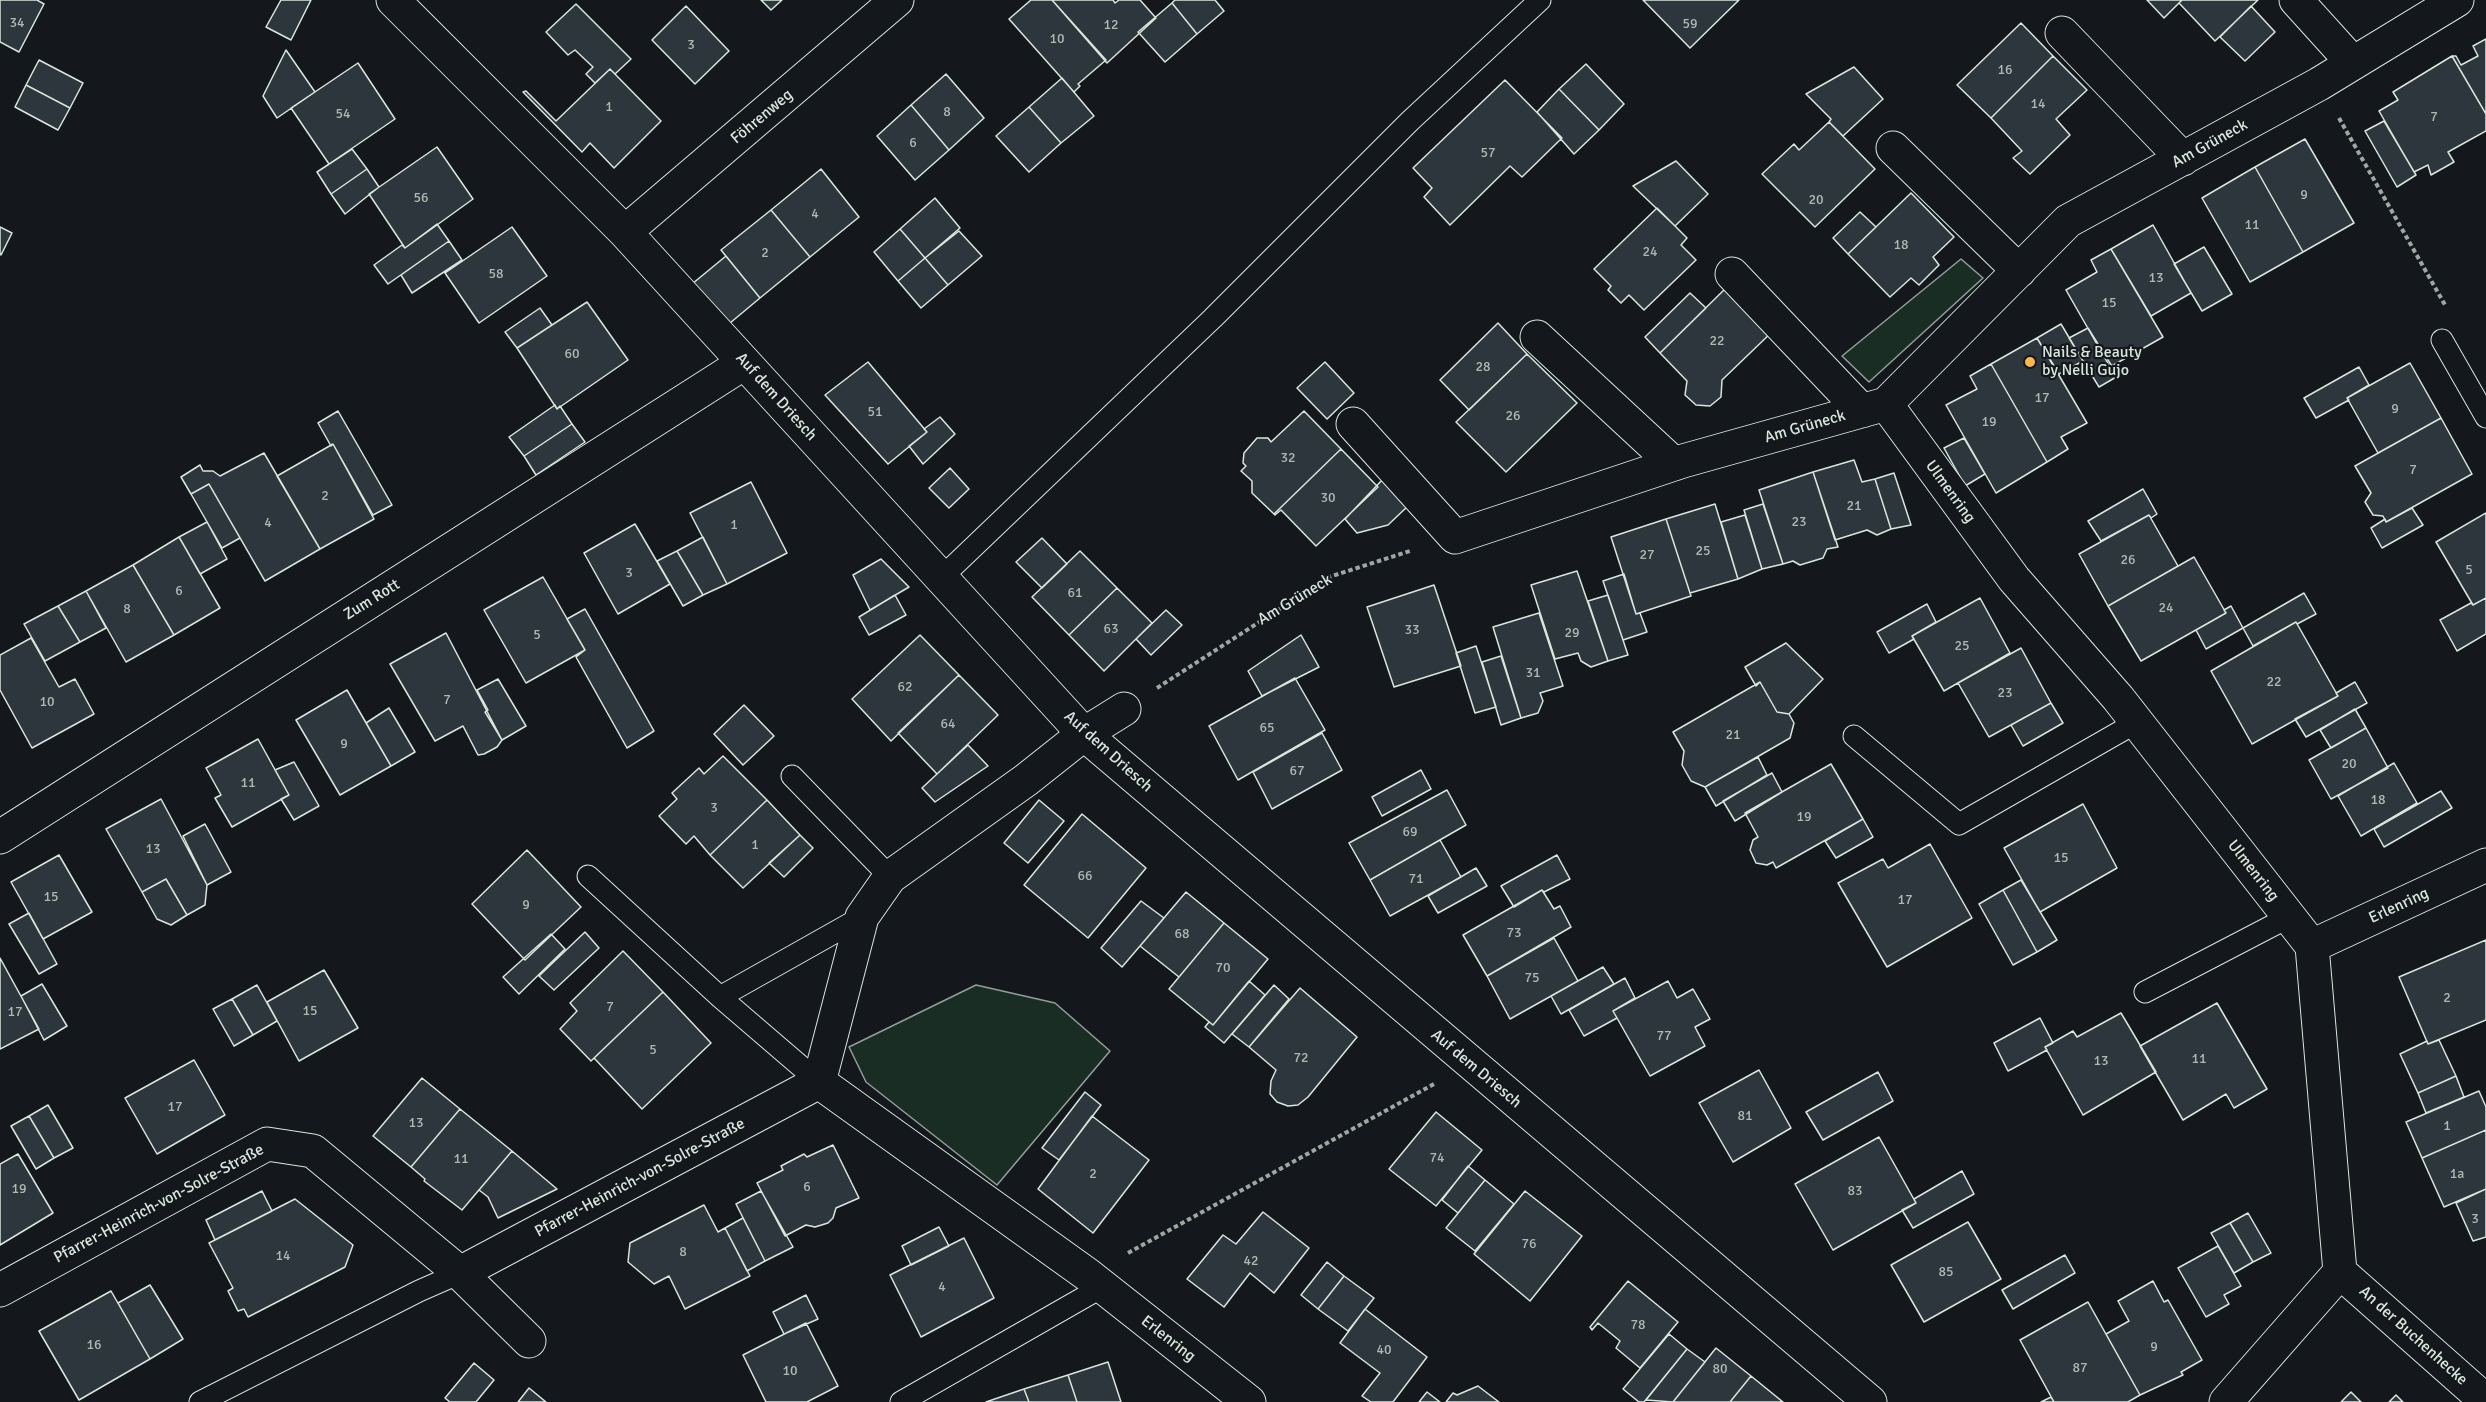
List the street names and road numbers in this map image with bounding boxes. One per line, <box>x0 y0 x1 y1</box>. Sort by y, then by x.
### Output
street label: Föhrenweg <box>727 86 797 148</box>
street label: Am Grüneck <box>2169 115 2251 173</box>
street label: Auf dem Driesch <box>731 349 821 445</box>
street label: Am Grüneck <box>1762 406 1848 448</box>
street label: Ulmenring <box>1921 457 1979 527</box>
street label: Am Grüneck <box>1254 570 1336 630</box>
street label: Zum Rott <box>340 575 404 625</box>
street label: Auf dem Driesch <box>1060 707 1156 797</box>
street label: Ulmenring <box>2223 836 2283 906</box>
street label: Erlenring <box>2366 884 2432 928</box>
street label: Auf dem Driesch <box>1427 1026 1525 1112</box>
street label: Pfarrer-Heinrich-von-Solre-Straße <box>532 1114 748 1242</box>
street label: Pfarrer-Heinrich-von-Solre-Straße <box>51 1140 267 1268</box>
street label: An der Buchenhecke <box>2355 1282 2471 1390</box>
street label: Erlenring <box>1137 1312 1199 1366</box>

